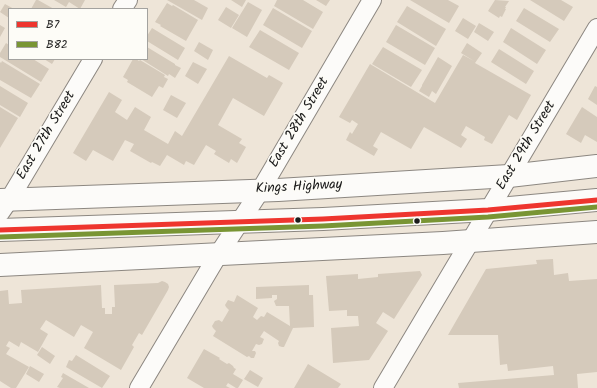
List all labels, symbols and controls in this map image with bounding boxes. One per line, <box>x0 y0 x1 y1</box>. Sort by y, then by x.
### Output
legend <box>8 8 148 60</box>
text: B7 <box>46 15 59 34</box>
text: B82 <box>46 35 68 54</box>
street label: East 28th Street <box>266 75 334 171</box>
street label: East 27th Street <box>14 89 80 183</box>
street label: East 29th Street <box>494 98 560 194</box>
street label: Kings Highway <box>255 177 343 199</box>
unlabelled marker <box>293 215 303 225</box>
unlabelled marker <box>412 216 422 226</box>

